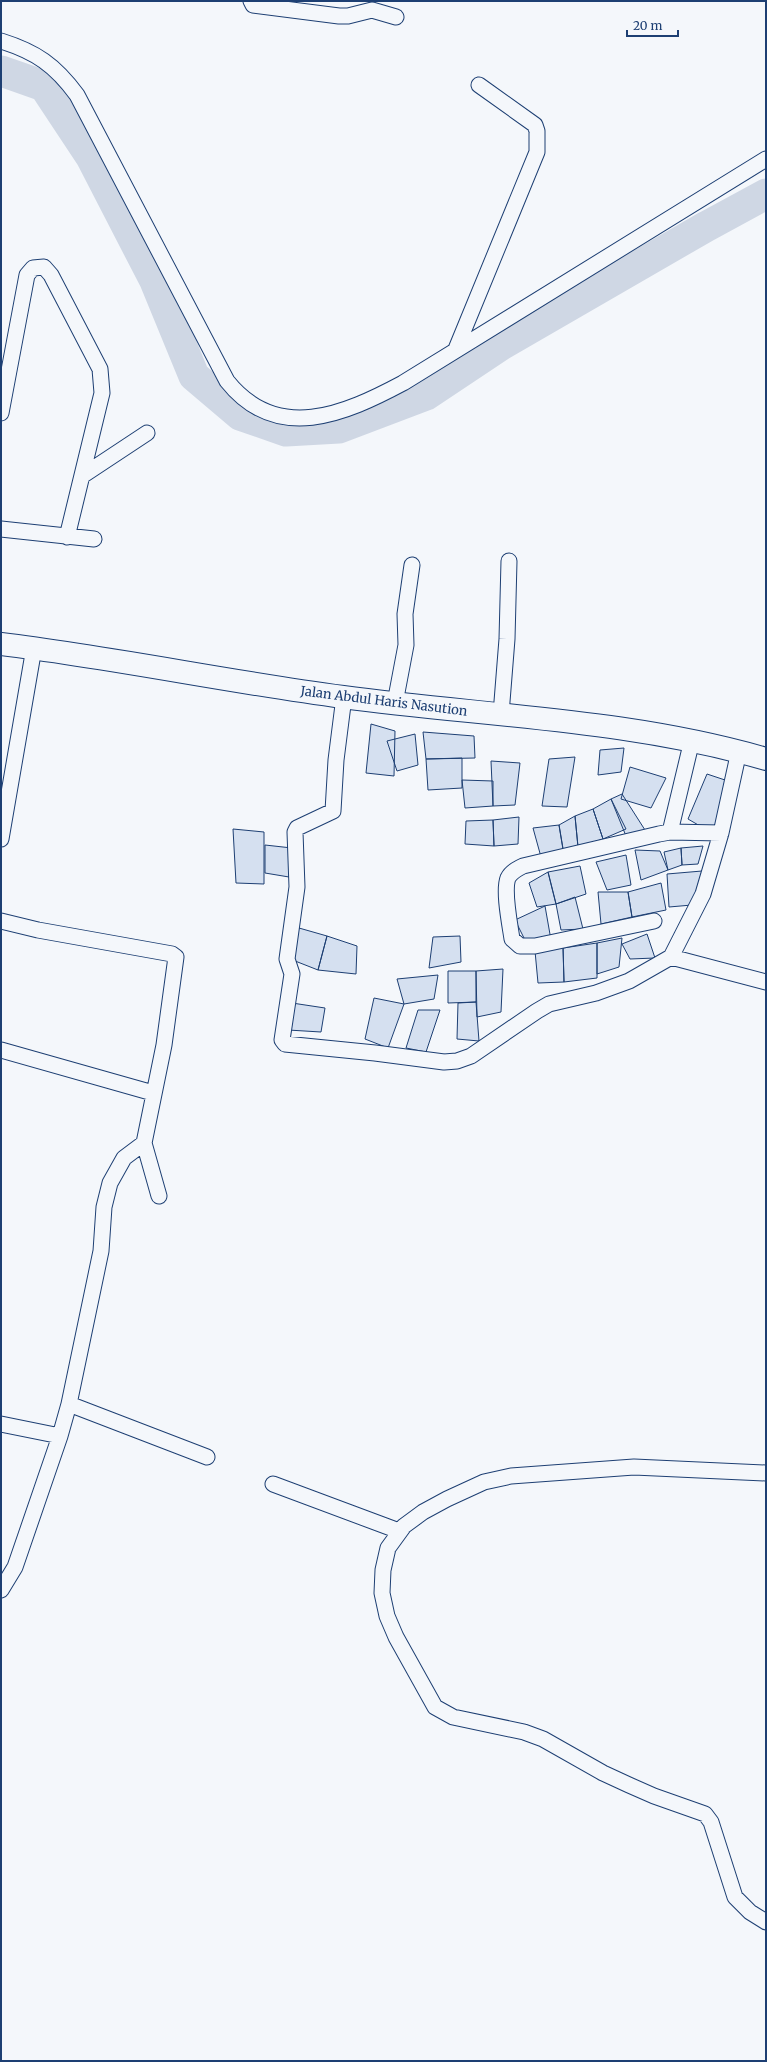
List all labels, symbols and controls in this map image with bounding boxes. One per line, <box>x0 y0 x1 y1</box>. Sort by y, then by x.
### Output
scale bar <box>627 12 678 38</box>
text: 20 m <box>633 18 662 33</box>
street label: Jalan Abdul Haris Nasution <box>299 682 469 720</box>

